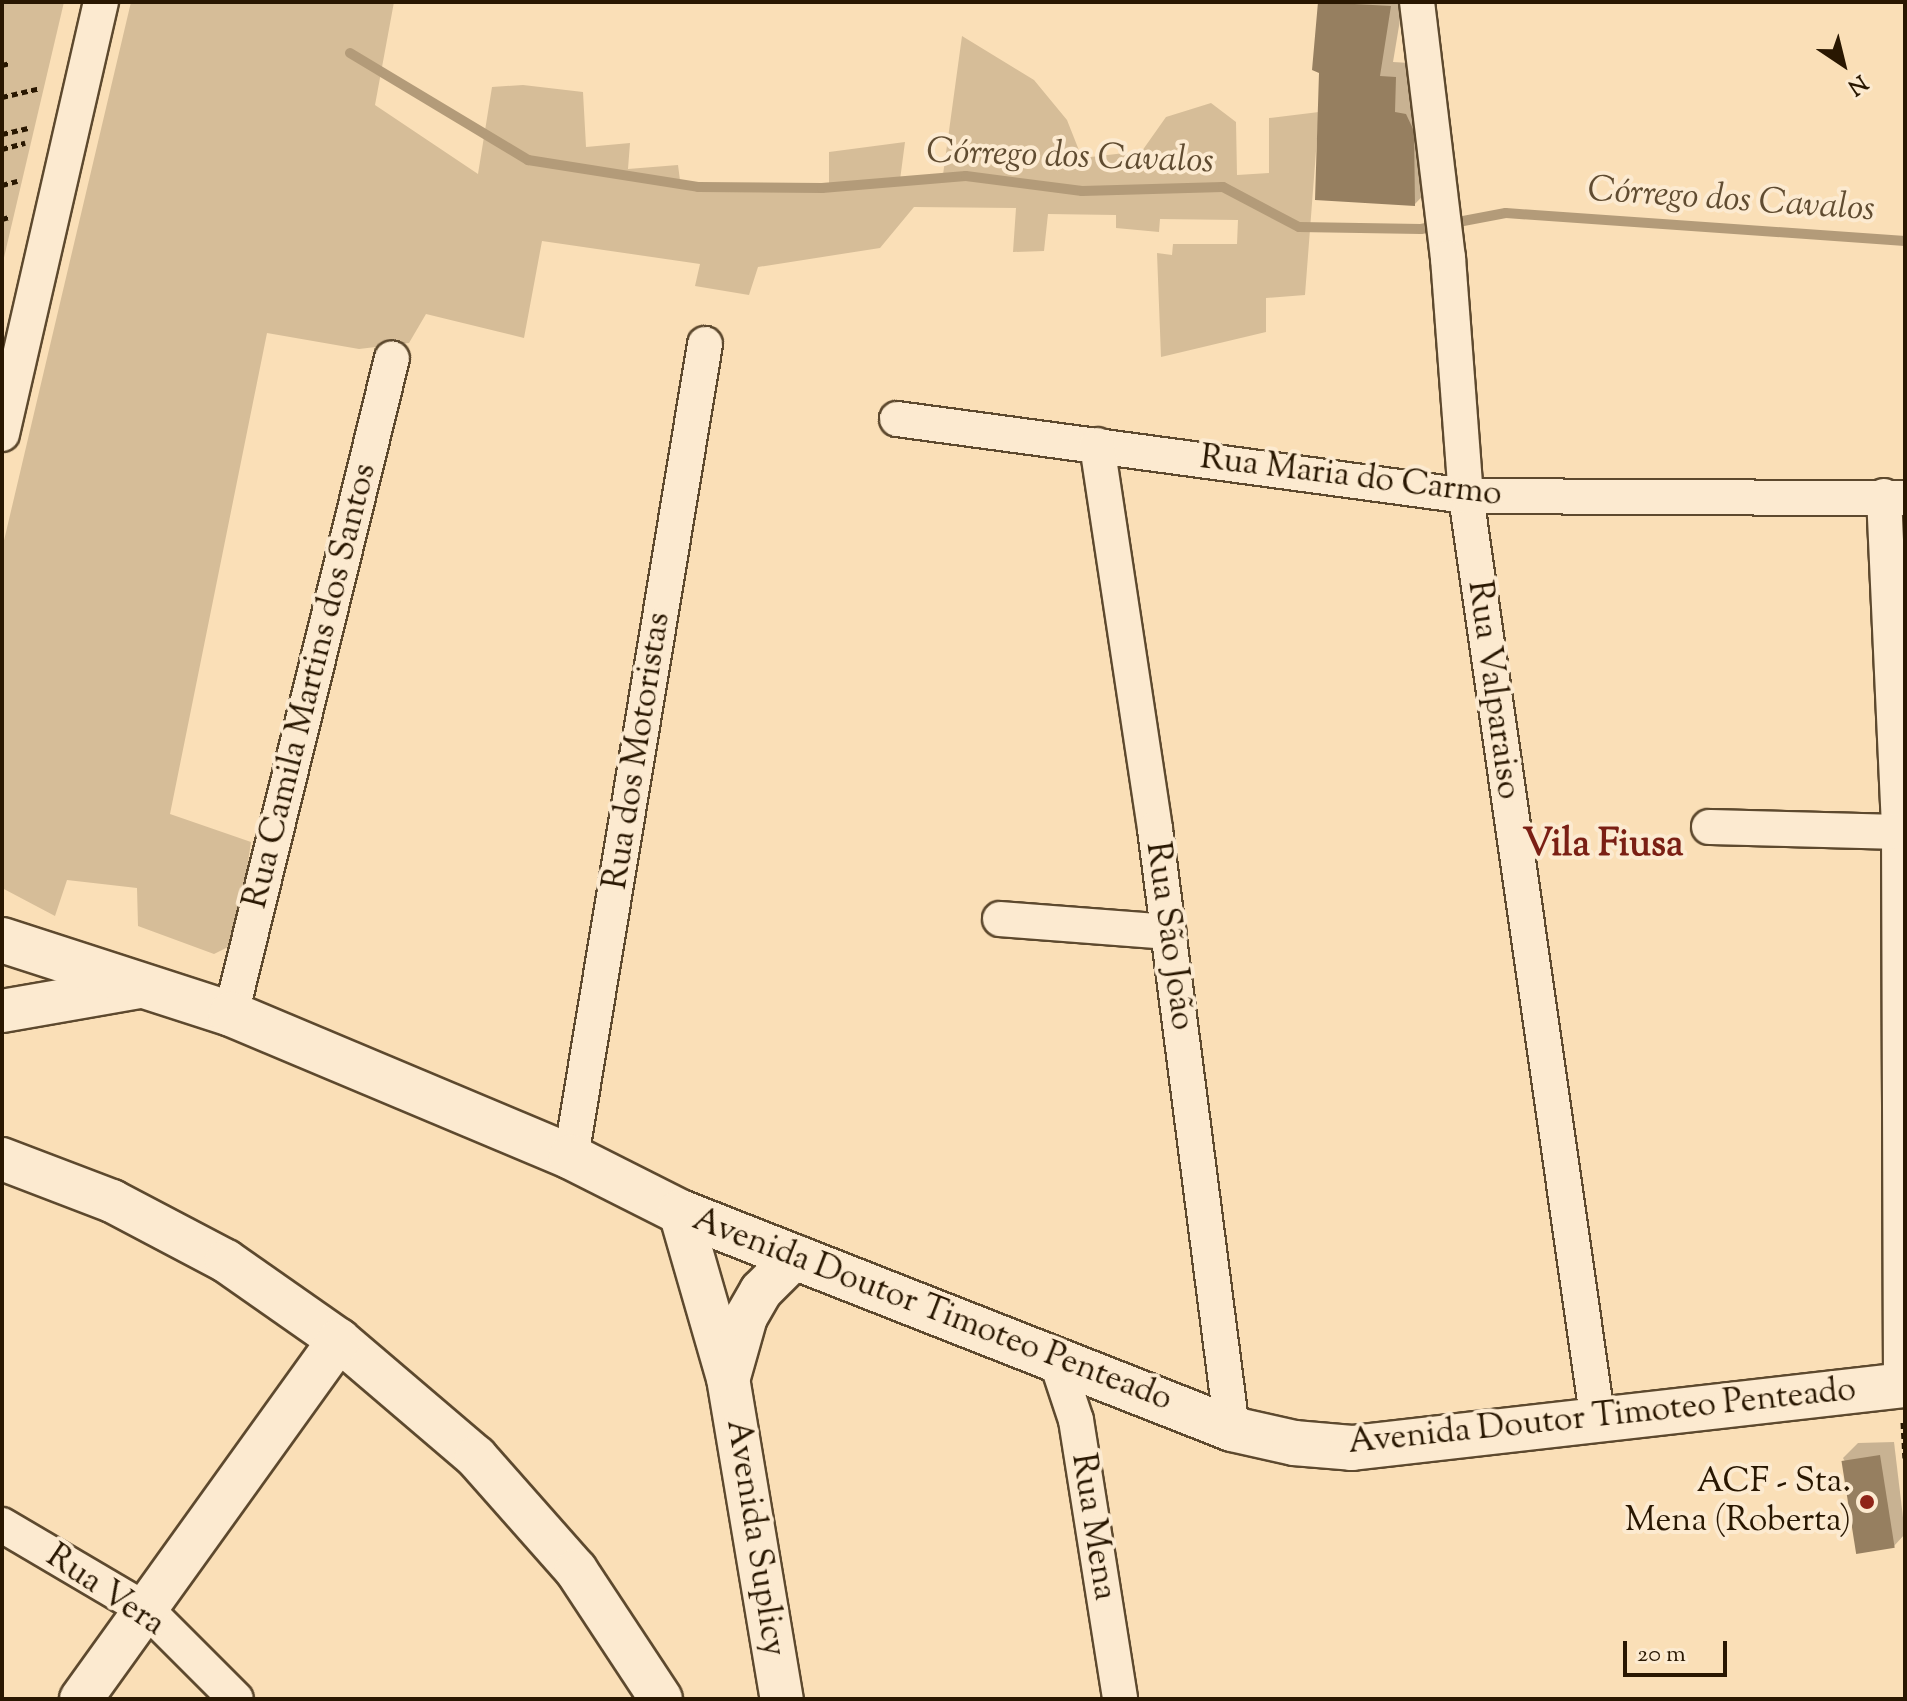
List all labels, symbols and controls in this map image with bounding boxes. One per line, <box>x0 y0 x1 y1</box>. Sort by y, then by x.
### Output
north arrow <box>1803 24 1883 104</box>
text: N <box>1840 66 1873 102</box>
water label: Córrego dos Cavalos <box>926 131 1214 185</box>
water label: Córrego dos Cavalos <box>1586 169 1876 233</box>
street label: Rua Maria do Carmo <box>1198 438 1504 516</box>
street label: Rua Camila Martins dos Santos <box>236 459 386 913</box>
street label: Rua Valparaiso <box>1457 578 1529 802</box>
street label: Rua dos Motoristas <box>596 610 680 892</box>
district label: Vila Fiusa <box>1523 824 1683 870</box>
street label: Rua São João <box>1136 839 1202 1033</box>
street label: Avenida Doutor Timoteo Penteado <box>686 1200 1178 1420</box>
street label: Avenida Doutor Timoteo Penteado <box>1346 1370 1858 1464</box>
street label: Avenida Suplicy <box>716 1417 794 1659</box>
street label: Rua Mena <box>1061 1451 1125 1603</box>
place label: ACF - Sta. Mena (Roberta) <box>1625 1462 1851 1542</box>
marker: ACF - Sta. Mena (Roberta) <box>1858 1493 1876 1511</box>
street label: Rua Vera <box>38 1537 172 1645</box>
scale bar <box>1627 1625 1731 1675</box>
text: 20 m <box>1637 1638 1686 1672</box>

